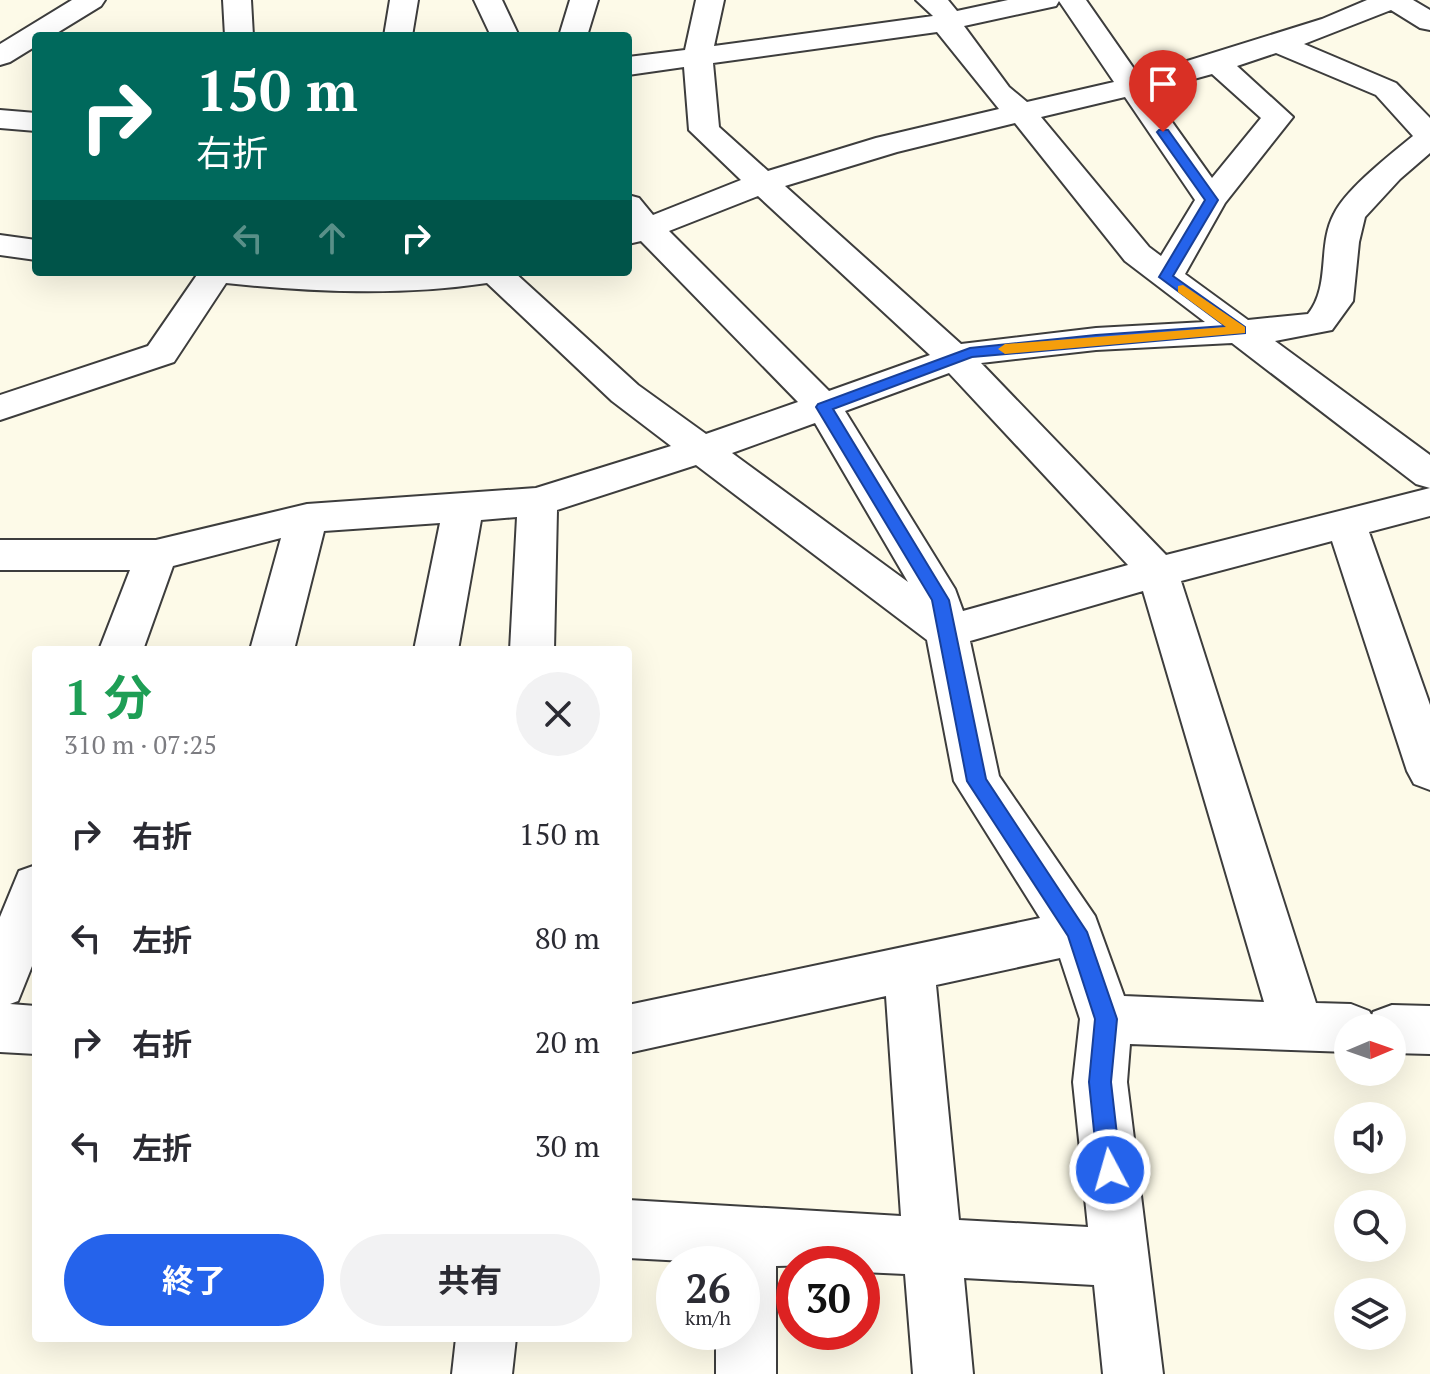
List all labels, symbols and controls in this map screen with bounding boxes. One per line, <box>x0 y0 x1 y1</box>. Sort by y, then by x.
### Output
pin <box>1129 50 1197 132</box>
text: 150 m <box>196 53 358 127</box>
icon: arrive <box>1141 62 1185 106</box>
icon: right <box>64 64 168 168</box>
text: 右折 <box>196 129 268 176</box>
icon: left <box>226 216 270 260</box>
icon: ahead <box>310 216 354 260</box>
icon: right <box>394 216 438 260</box>
text: 1 分 <box>64 665 152 729</box>
button: close <box>516 672 600 756</box>
text: 310 m · 07:25 <box>64 727 217 761</box>
icon: right <box>64 812 108 856</box>
text: 150 m <box>519 814 600 854</box>
text: 右折 <box>132 816 192 856</box>
icon: left <box>64 916 108 960</box>
text: 80 m <box>535 918 600 958</box>
text: 左折 <box>132 920 192 960</box>
north arrow <box>1334 1014 1406 1086</box>
map controls <box>1334 1014 1406 1350</box>
icon: right <box>64 1020 108 1064</box>
text: 20 m <box>535 1022 600 1062</box>
text: 右折 <box>132 1024 192 1064</box>
button: sound <box>1334 1102 1406 1174</box>
icon: left <box>64 1124 108 1168</box>
text: 30 m <box>535 1126 600 1166</box>
text: 左折 <box>132 1128 192 1168</box>
position arrow <box>1068 1128 1152 1212</box>
button: search <box>1334 1190 1406 1262</box>
button: 終了 <box>64 1234 324 1326</box>
button: 共有 <box>340 1234 600 1326</box>
speed limit sign: 30 <box>776 1246 880 1350</box>
text: 26 <box>685 1261 731 1314</box>
button: layers <box>1334 1278 1406 1350</box>
text: km/h <box>685 1304 731 1331</box>

